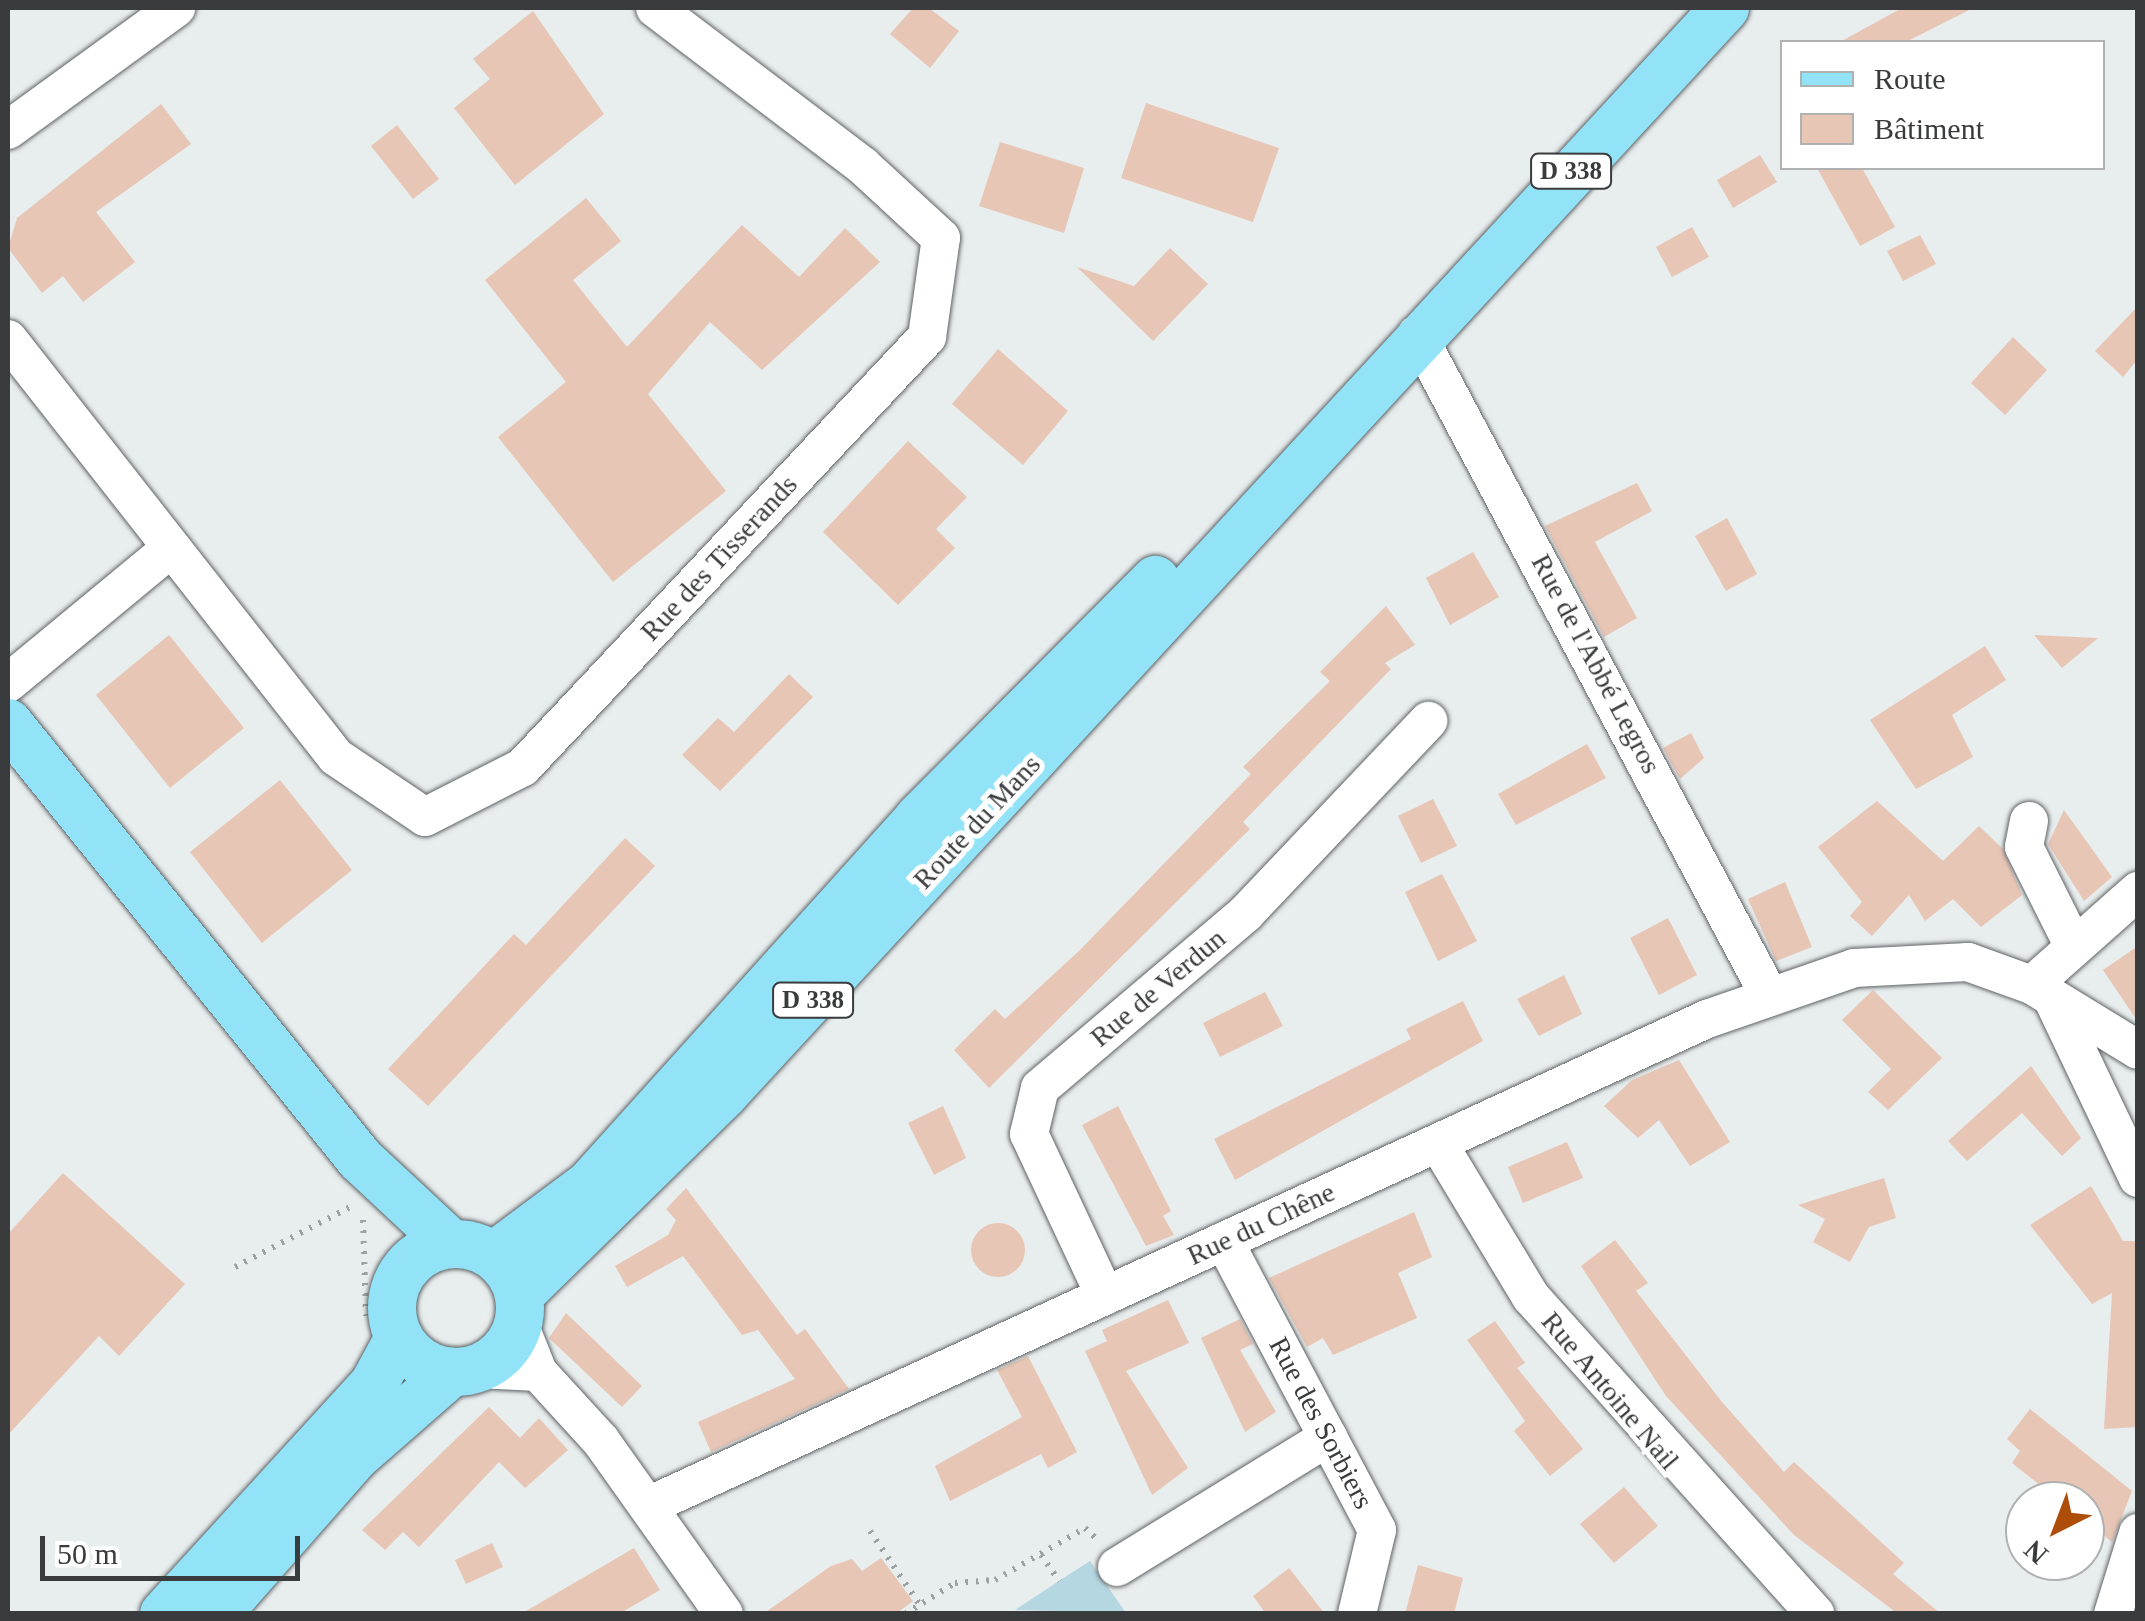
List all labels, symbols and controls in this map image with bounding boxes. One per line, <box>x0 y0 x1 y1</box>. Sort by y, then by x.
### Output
legend <box>1780 40 2105 170</box>
text: Route <box>1874 62 1946 95</box>
text: Bâtiment <box>1874 112 1984 145</box>
road number: D 338 <box>1528 151 1614 191</box>
street label: Rue des Tisserands <box>633 468 805 648</box>
street label: Rue de l'Abbé Legros <box>1524 549 1668 779</box>
street label: Route du Mans <box>906 748 1048 896</box>
street label: Rue de Verdun <box>1083 922 1233 1054</box>
road number: D 338 <box>770 980 856 1020</box>
street label: Rue du Chêne <box>1182 1175 1340 1273</box>
street label: Rue Antoine Nail <box>1534 1305 1686 1477</box>
street label: Rue des Sorbiers <box>1262 1331 1380 1515</box>
north arrow <box>2005 1481 2105 1581</box>
scale bar <box>45 1516 305 1578</box>
text: N <box>2018 1534 2054 1570</box>
text: 50 m <box>57 1537 118 1570</box>

